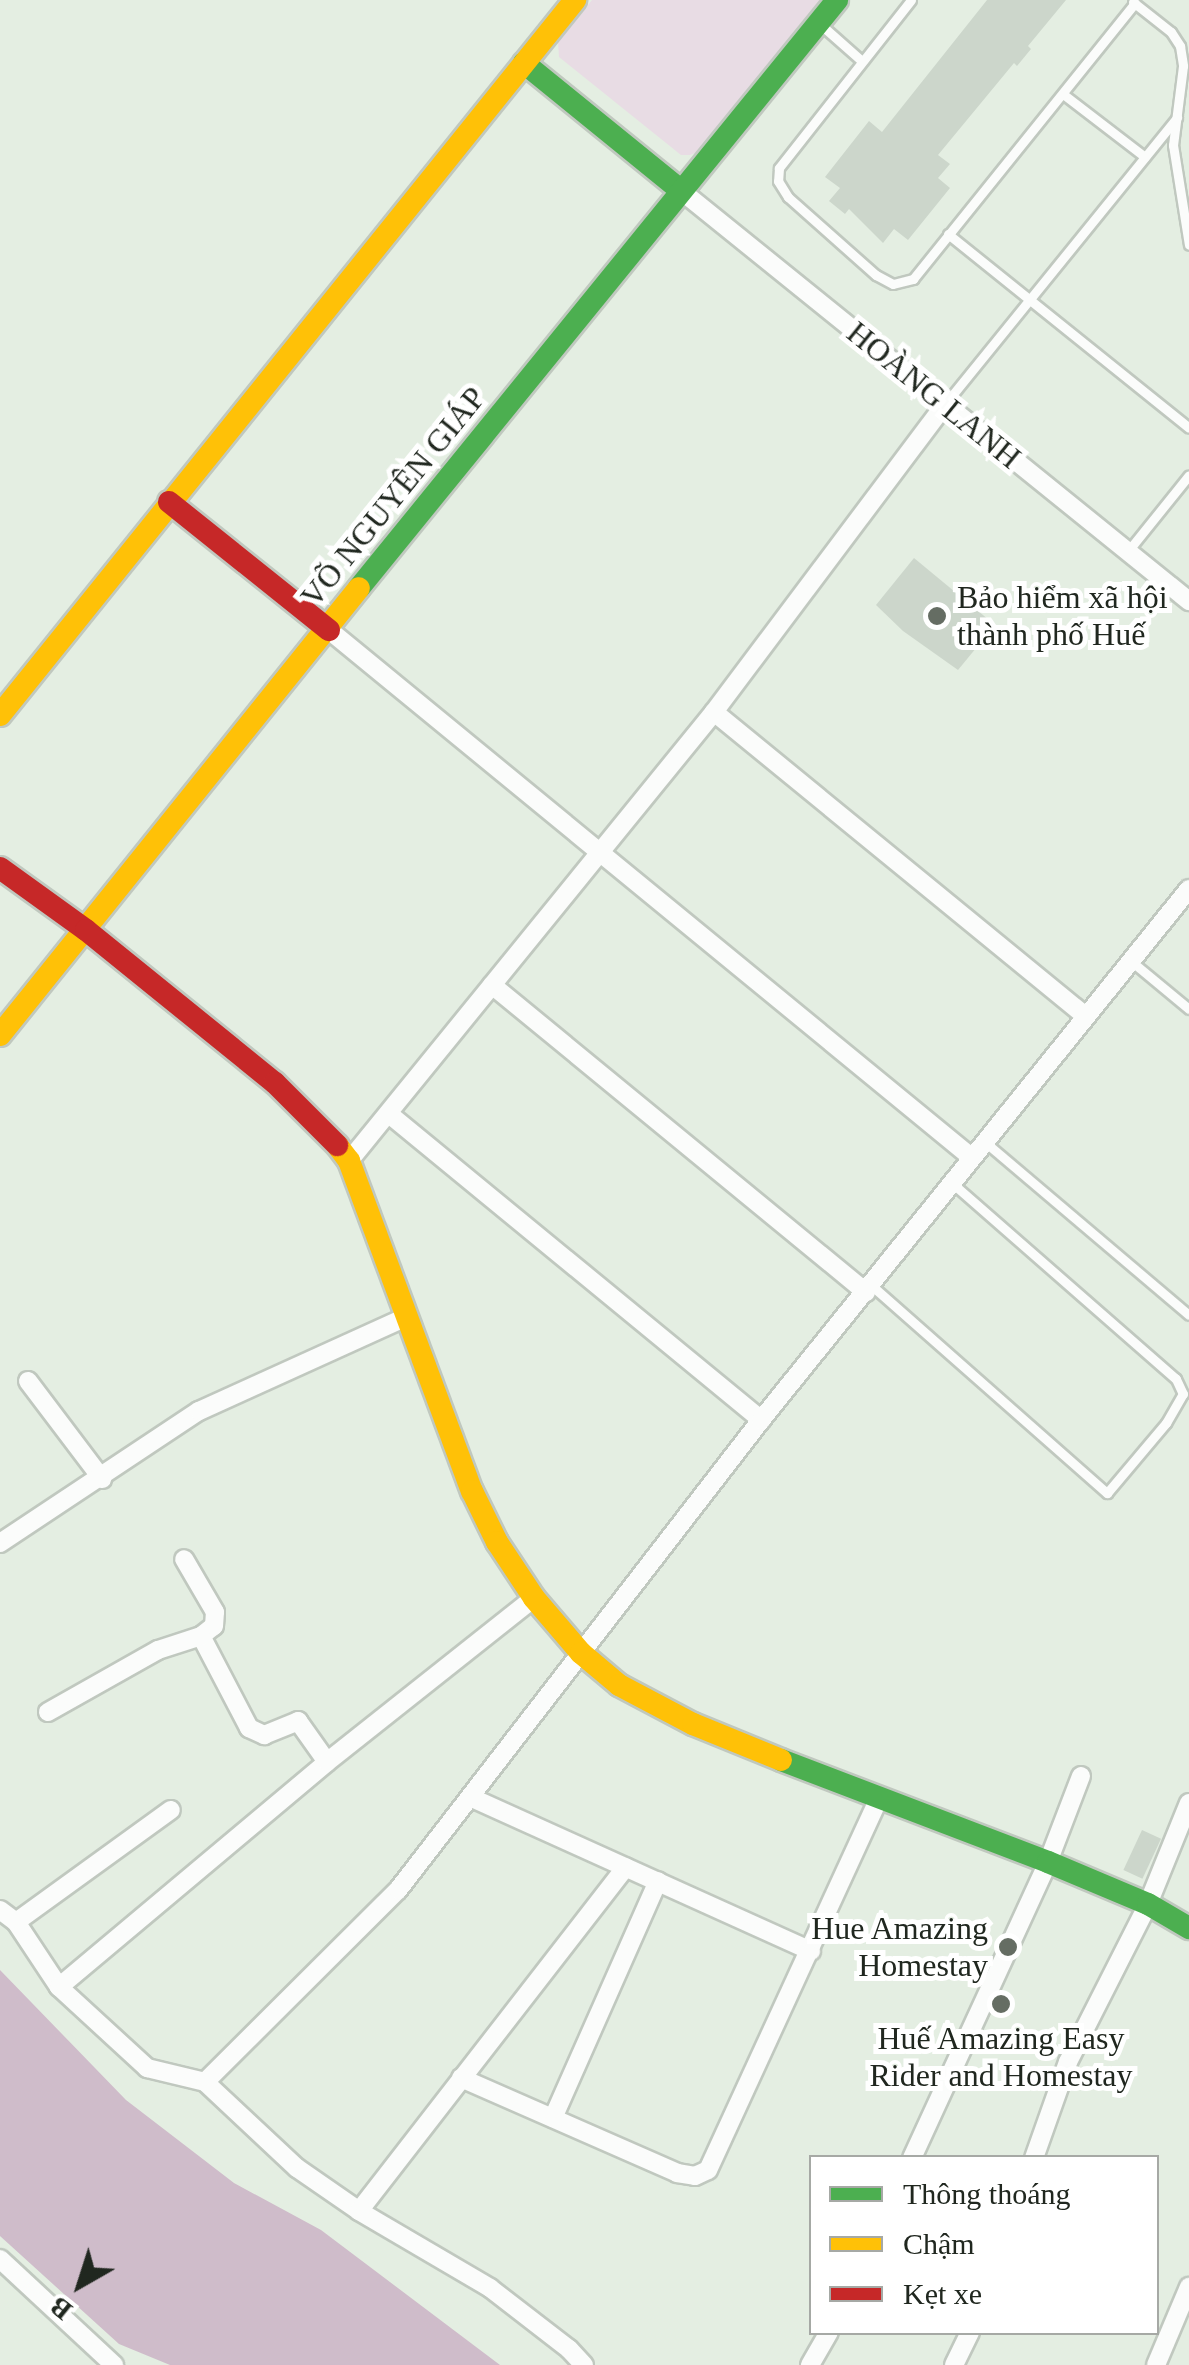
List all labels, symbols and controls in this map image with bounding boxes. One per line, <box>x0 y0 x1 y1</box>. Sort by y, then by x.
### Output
street label: HOÀNG LANH <box>839 313 1029 477</box>
street label: VÕ NGUYÊN GIÁP <box>292 379 494 615</box>
place label: Bảo hiểm xã hội thành phố Huế <box>957 579 1168 654</box>
marker: Bảo hiểm xã hội thành phố Huế <box>926 605 948 627</box>
place label: Hue Amazing Homestay <box>809 1910 988 1985</box>
marker: Hue Amazing Homestay <box>997 1936 1019 1958</box>
marker: Huế Amazing Easy Rider and Homestay <box>990 1993 1012 2015</box>
place label: Huế Amazing Easy Rider and Homestay <box>869 2020 1133 2095</box>
legend <box>809 2155 1159 2335</box>
text: Thông thoáng <box>903 2177 1070 2210</box>
text: Chậm <box>903 2227 975 2260</box>
north arrow <box>30 2235 130 2335</box>
text: Kẹt xe <box>903 2277 982 2310</box>
text: B <box>44 2291 78 2327</box>

